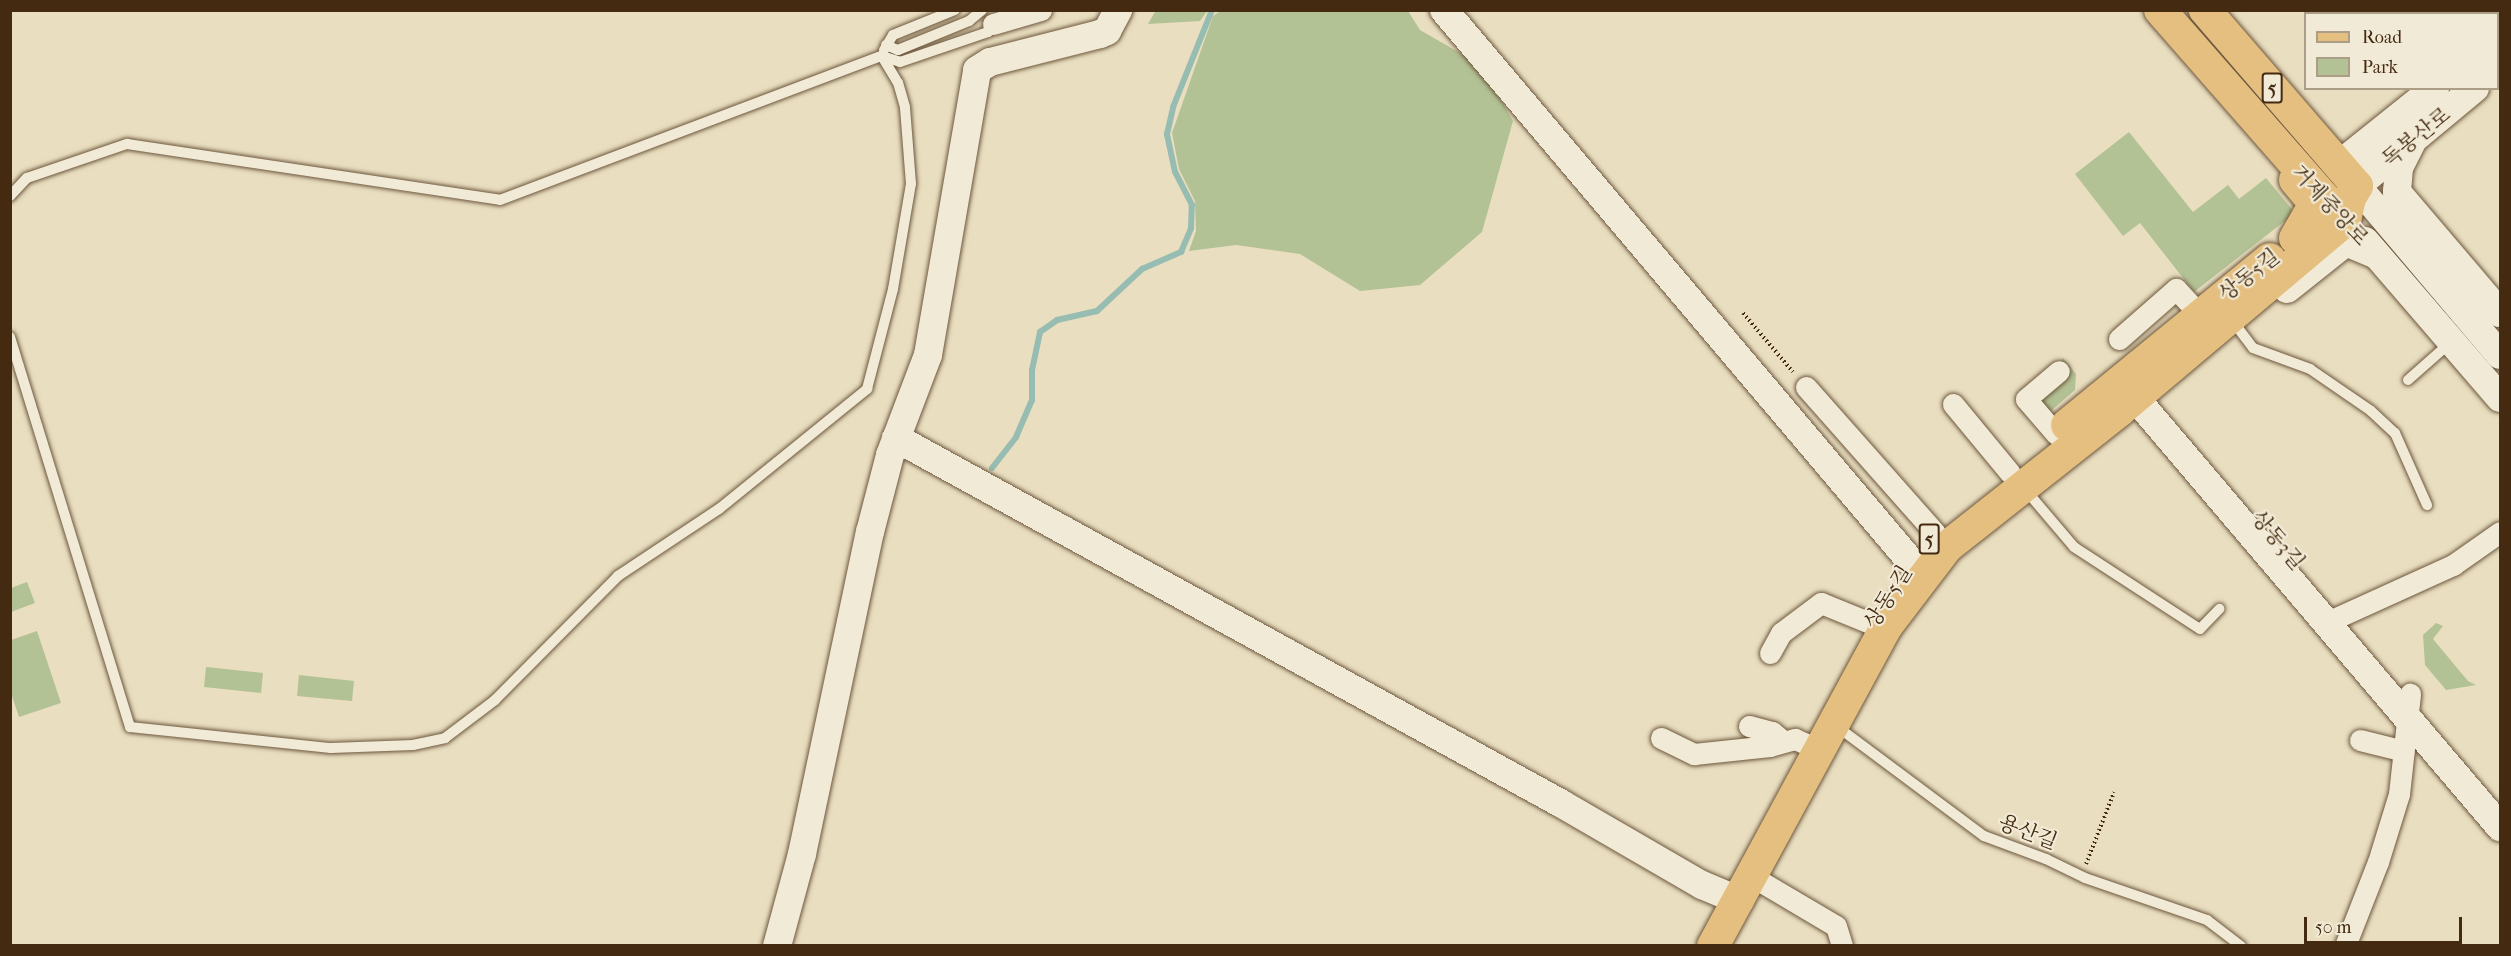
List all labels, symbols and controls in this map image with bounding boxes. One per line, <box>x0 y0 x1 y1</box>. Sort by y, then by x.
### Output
legend <box>2304 12 2499 90</box>
text: Road <box>2362 27 2402 48</box>
text: Park <box>2362 57 2398 78</box>
road number: 5 <box>2262 71 2282 105</box>
street label: 독봉산로 <box>2377 102 2455 172</box>
street label: 거제중앙로 <box>2286 159 2374 251</box>
street label: 상동5길 <box>2214 244 2284 306</box>
street label: 상동3길 <box>2246 505 2310 575</box>
road number: 5 <box>1918 522 1940 556</box>
street label: 상동5길 <box>1859 561 1917 633</box>
street label: 용산길 <box>1995 809 2061 855</box>
scale bar <box>2307 905 2464 943</box>
text: 50 m <box>2315 917 2351 938</box>

